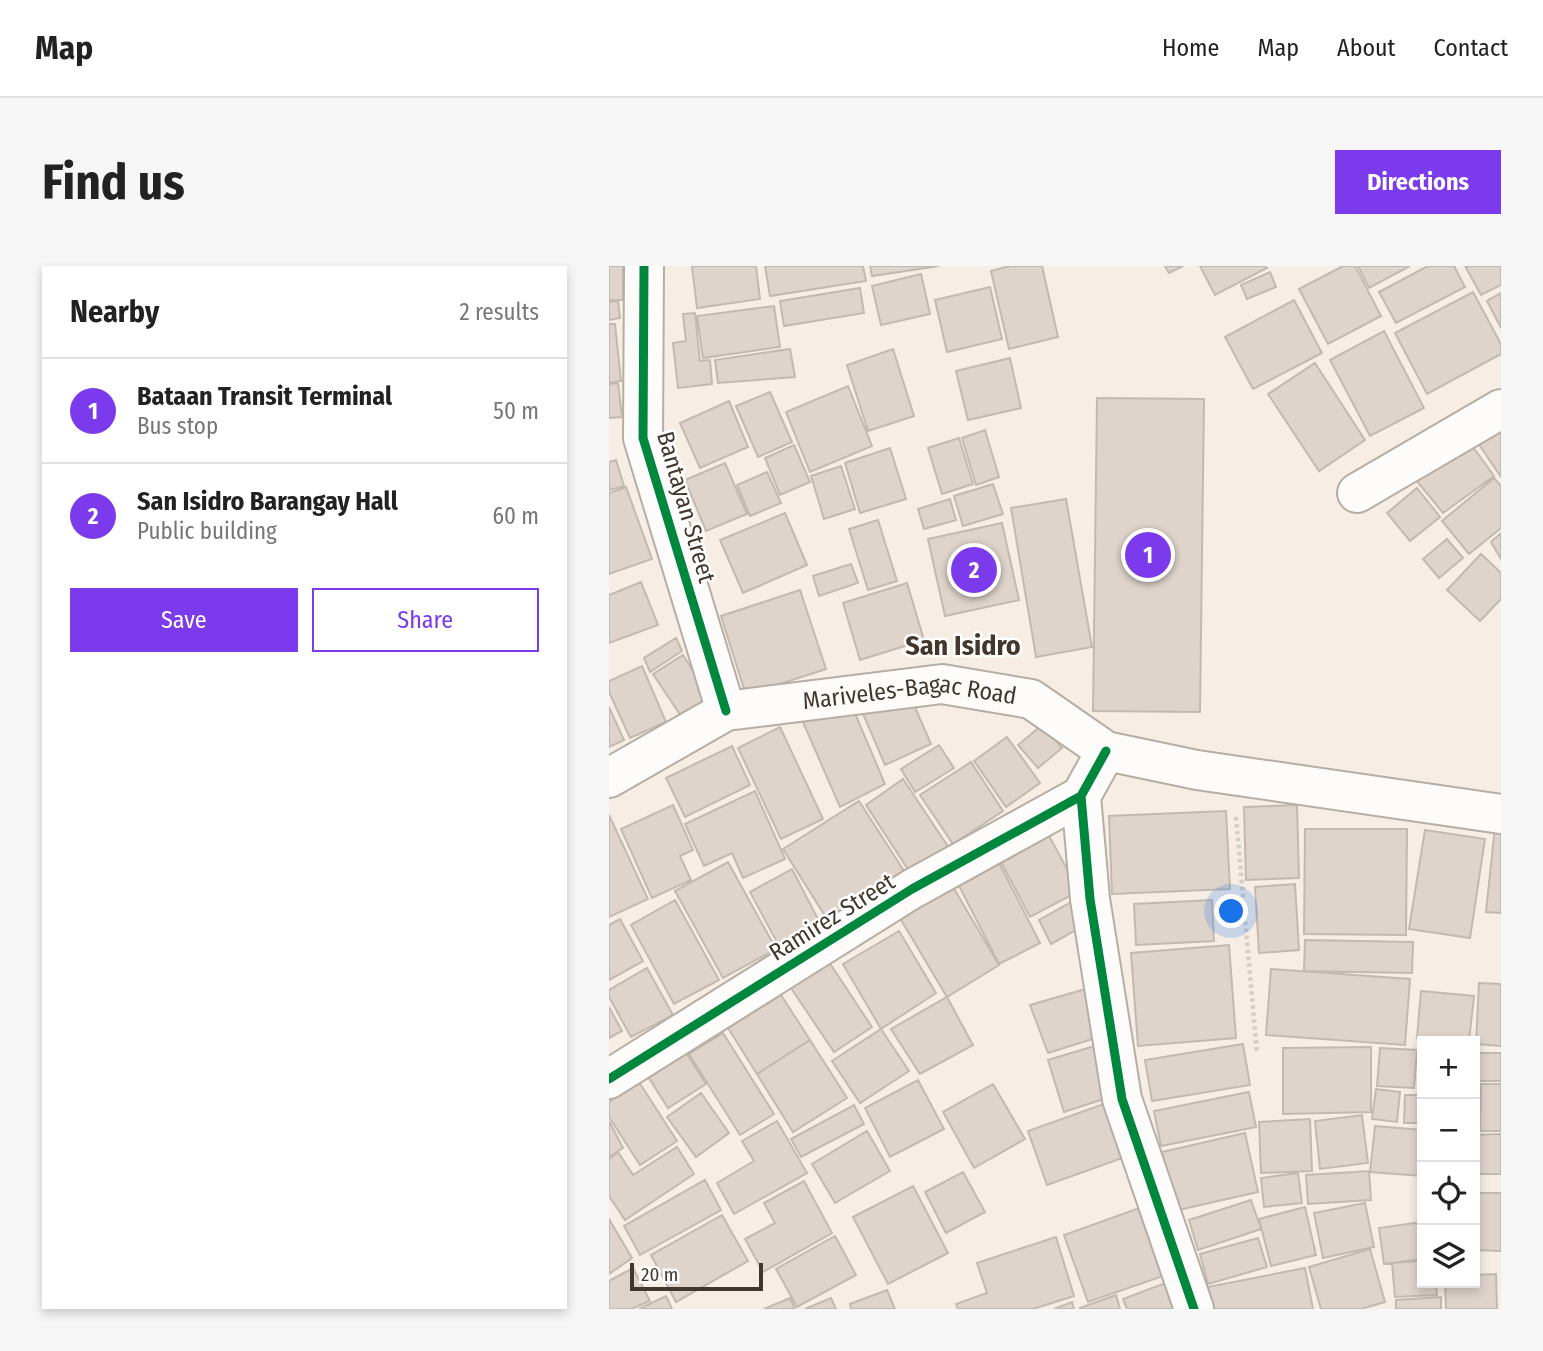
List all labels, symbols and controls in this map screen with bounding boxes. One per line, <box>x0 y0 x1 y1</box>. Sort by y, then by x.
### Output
text: Map <box>35 28 93 68</box>
text: Home <box>1162 34 1219 62</box>
text: Map <box>1257 34 1299 62</box>
text: About <box>1337 34 1395 62</box>
text: Contact <box>1433 34 1508 62</box>
button: Directions <box>1335 150 1501 214</box>
text: Find us <box>42 153 185 212</box>
text: Nearby <box>70 294 159 330</box>
text: 2 results <box>459 298 539 326</box>
text: Bataan Transit Terminal <box>137 381 392 412</box>
text: 1 <box>88 397 98 425</box>
text: 50 m <box>493 397 539 425</box>
text: Bus stop <box>137 412 218 440</box>
street label: Bantayan Street <box>651 428 721 586</box>
text: San Isidro Barangay Hall <box>137 486 398 517</box>
text: 2 <box>88 502 98 530</box>
text: 60 m <box>493 502 539 530</box>
text: Public building <box>137 517 277 545</box>
pin: 1 <box>1125 529 1171 581</box>
pin: 2 <box>951 544 997 596</box>
button: Save <box>70 588 298 652</box>
button: Share <box>312 588 539 652</box>
district label: San Isidro <box>905 629 1021 662</box>
street label: Mariveles-Bagac Road <box>801 670 1019 715</box>
street label: Ramirez Street <box>764 867 900 967</box>
your location <box>1214 894 1248 928</box>
map controls <box>1417 1036 1480 1288</box>
button: + <box>1417 1036 1480 1099</box>
button: − <box>1417 1099 1480 1162</box>
button: locate <box>1417 1162 1480 1225</box>
button: layers <box>1417 1225 1480 1288</box>
scale bar <box>630 1260 763 1292</box>
text: 20 m <box>641 1263 678 1286</box>

